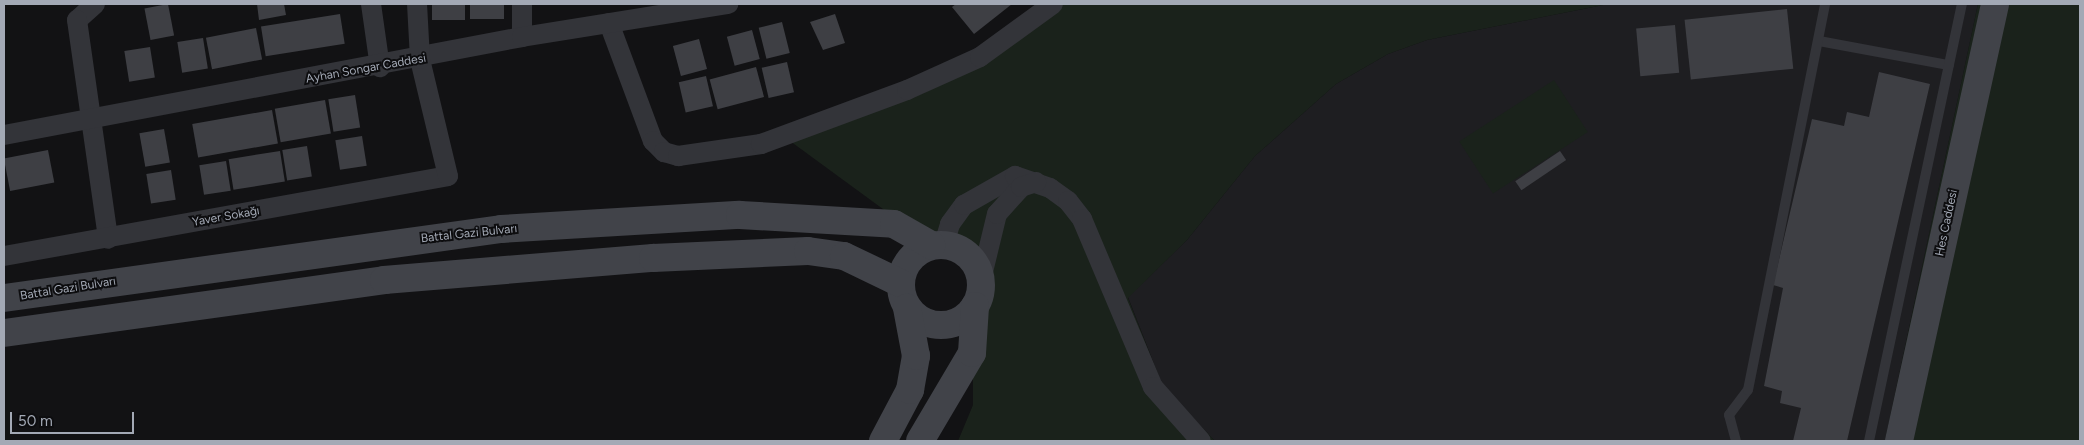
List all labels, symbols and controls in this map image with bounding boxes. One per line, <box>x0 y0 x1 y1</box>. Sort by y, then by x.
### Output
street label: Ayhan Songar Caddesi <box>305 51 427 87</box>
street label: Hes Caddesi <box>1933 188 1961 258</box>
street label: Yaver Sokağı <box>191 204 261 230</box>
street label: Battal Gazi Bulvarı <box>420 222 518 246</box>
street label: Battal Gazi Bulvarı <box>19 274 117 304</box>
scale bar <box>12 402 136 434</box>
text: 50 m <box>18 412 53 430</box>

